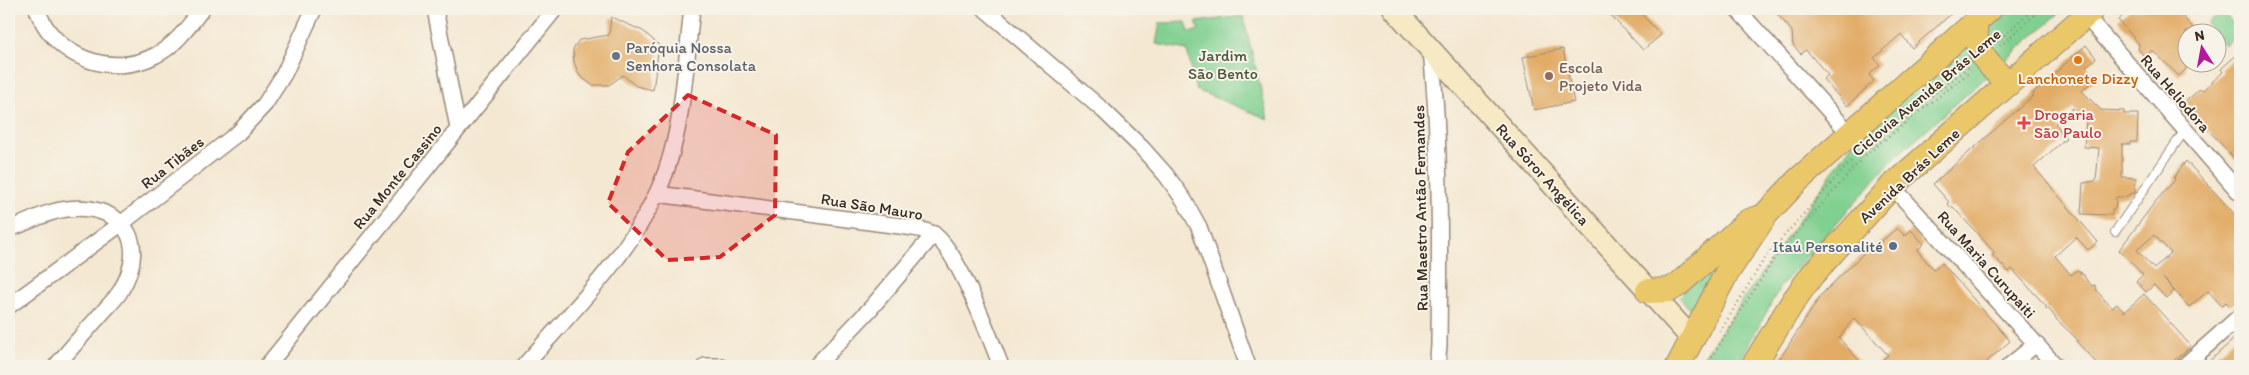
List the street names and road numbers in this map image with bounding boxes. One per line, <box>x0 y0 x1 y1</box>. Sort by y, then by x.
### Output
street label: Ciclovia Avenida Brás Leme <box>1848 24 2005 160</box>
street label: Rua Heliodora <box>2137 51 2215 137</box>
street label: Rua Maestro Antão Fernandes <box>1409 105 1432 311</box>
street label: Rua Monte Cassino <box>349 120 446 233</box>
street label: Rua Sóror Angélica <box>1492 120 1593 229</box>
street label: Avenida Brás Leme <box>1855 124 1964 227</box>
street label: Rua Tibães <box>137 132 207 193</box>
street label: Rua São Mauro <box>820 189 924 224</box>
street label: Rua Maria Curupaiti <box>1933 207 2040 322</box>

